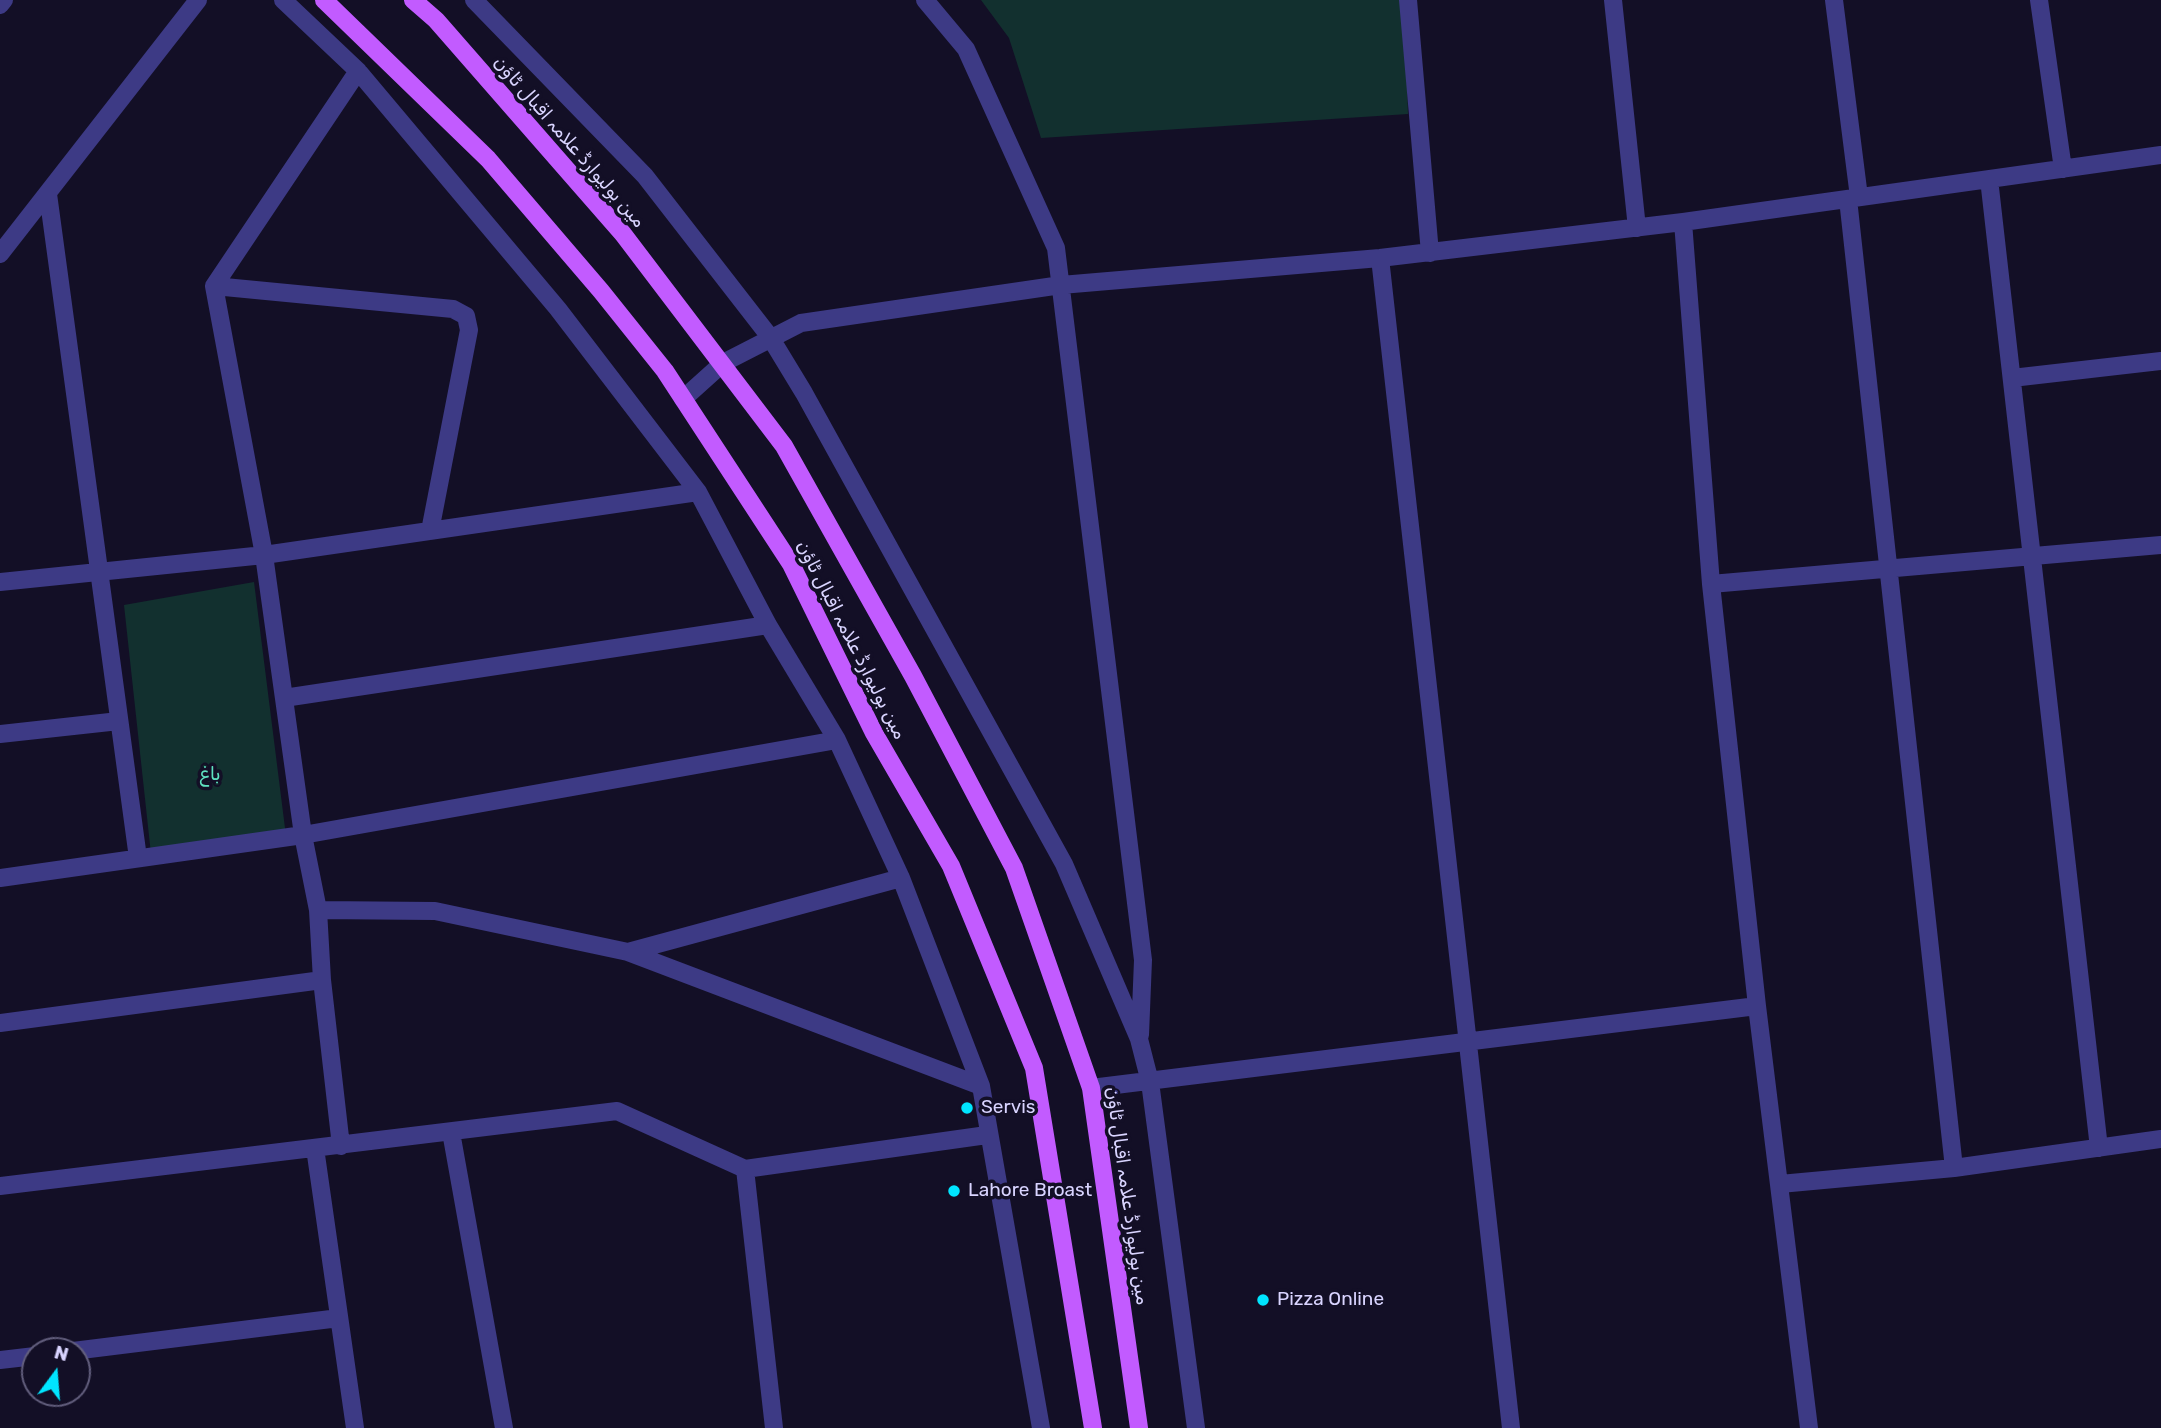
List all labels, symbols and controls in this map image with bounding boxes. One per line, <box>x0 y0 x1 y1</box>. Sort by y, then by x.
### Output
street label: مین بولیوارڈ علامہ اقبال ٹاؤن <box>488 51 650 233</box>
street label: مین بولیوارڈ علامہ اقبال ٹاؤن <box>791 537 911 743</box>
park label: باغ <box>199 764 221 786</box>
street label: مین بولیوارڈ علامہ اقبال ٹاؤن <box>1100 1085 1154 1307</box>
place label: Servis <box>981 1097 1035 1119</box>
marker: Servis <box>959 1100 975 1116</box>
place label: Lahore Broast <box>968 1180 1092 1202</box>
marker: Lahore Broast <box>946 1183 962 1199</box>
place label: Pizza Online <box>1277 1289 1384 1311</box>
marker: Pizza Online <box>1255 1292 1271 1308</box>
north arrow <box>21 1337 91 1407</box>
text: N <box>52 1340 71 1366</box>

